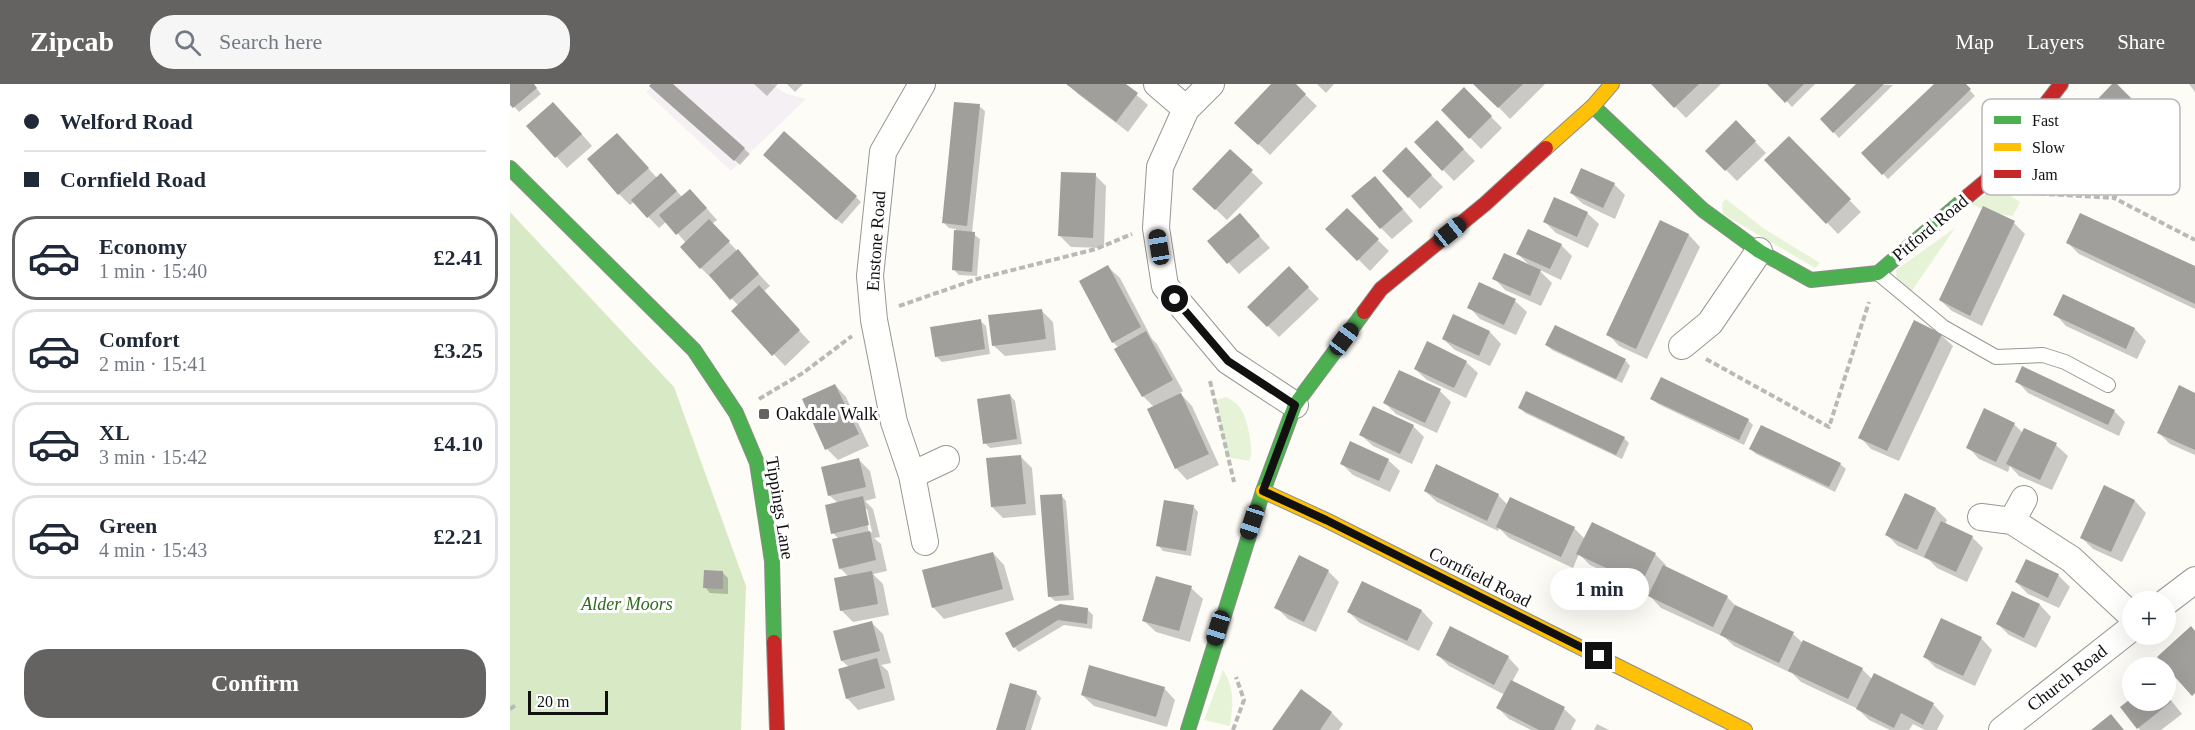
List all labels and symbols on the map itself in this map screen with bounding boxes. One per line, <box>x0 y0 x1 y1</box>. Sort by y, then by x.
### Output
legend <box>1982 99 2180 195</box>
text: Fast <box>2032 112 2059 129</box>
text: Slow <box>2032 139 2065 156</box>
text: Jam <box>2032 166 2058 183</box>
street label: Enstone Road <box>863 190 889 292</box>
street label: Pitford Road <box>1888 191 1972 265</box>
car <box>1430 214 1470 250</box>
car <box>1147 228 1171 266</box>
route start <box>1161 285 1188 312</box>
car <box>1326 319 1362 359</box>
place label: Oakdale Walk <box>776 404 878 424</box>
marker: Oakdale Walk <box>757 407 771 421</box>
street label: Tippings Lane <box>762 455 798 561</box>
car <box>1238 502 1266 542</box>
street label: Cornfield Road <box>1426 543 1534 611</box>
callout: 1 min <box>1550 569 1648 611</box>
park label: Alder Moors <box>580 594 673 614</box>
car <box>1204 608 1232 648</box>
street label: Church Road <box>2023 641 2111 715</box>
route end <box>1585 642 1612 669</box>
scale bar <box>528 688 608 716</box>

